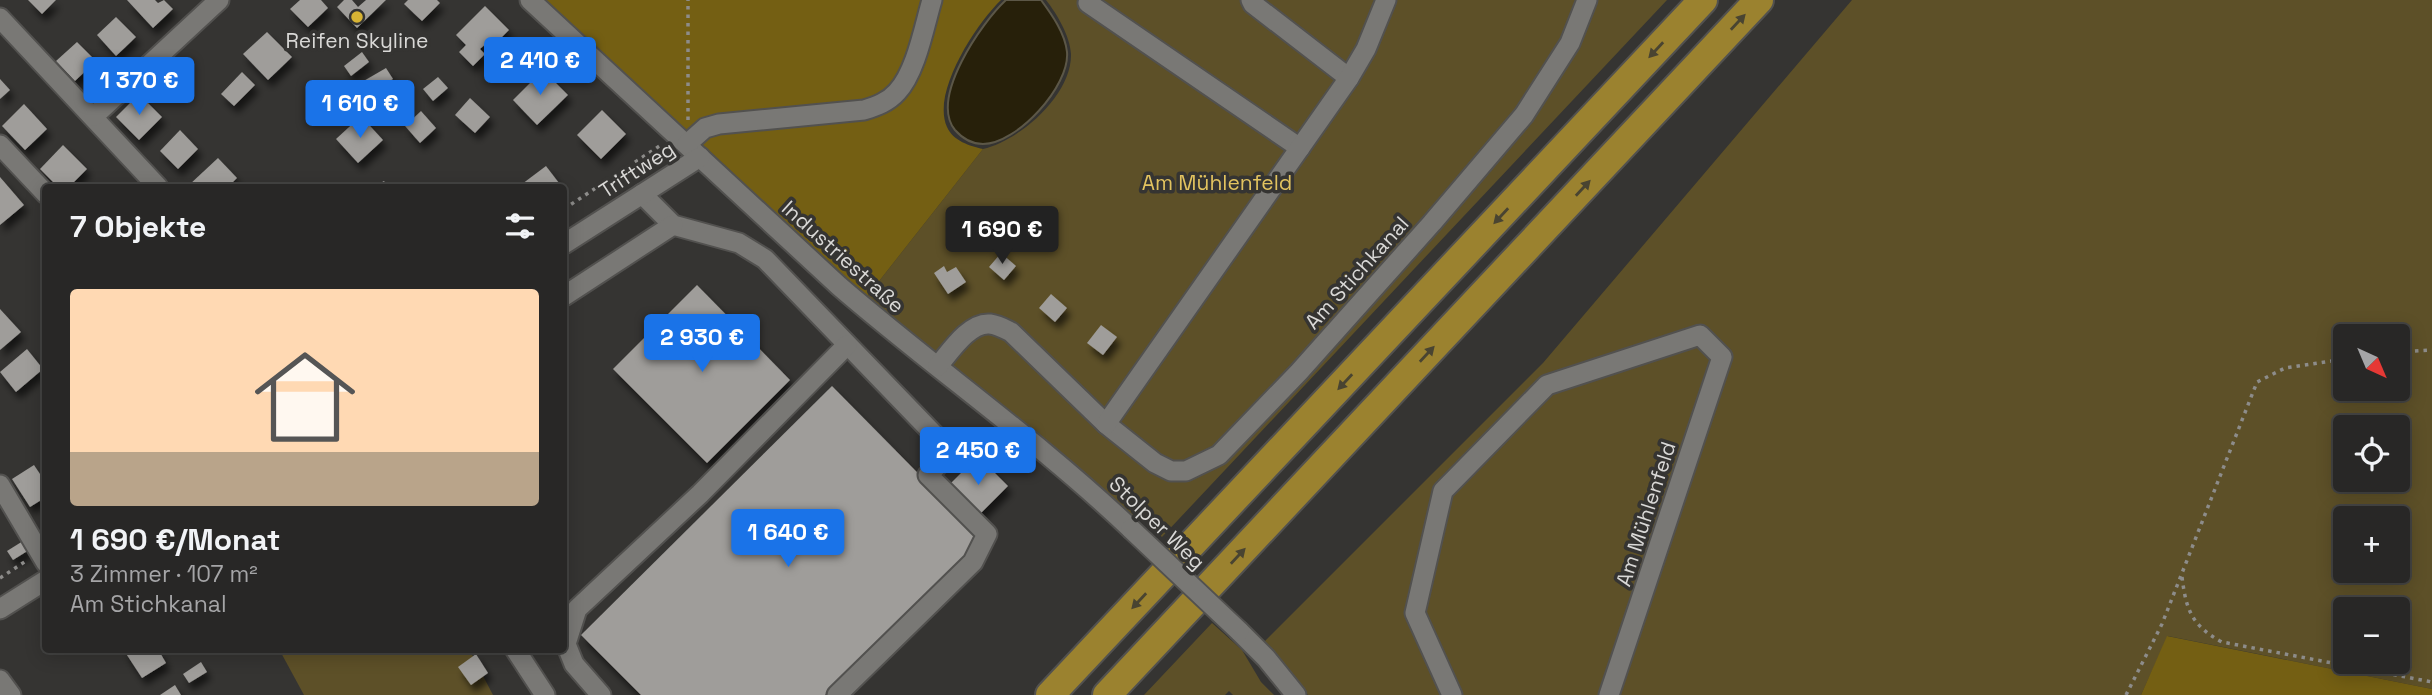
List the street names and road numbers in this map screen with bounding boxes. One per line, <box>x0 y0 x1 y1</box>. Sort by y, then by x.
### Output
street label: Triftweg <box>594 135 680 204</box>
street label: Industriestraße <box>776 194 910 319</box>
street label: Am Stichkanal <box>1299 210 1415 335</box>
street label: Am Mühlenfeld <box>1609 438 1682 590</box>
street label: Stolper Weg <box>1104 470 1211 575</box>

